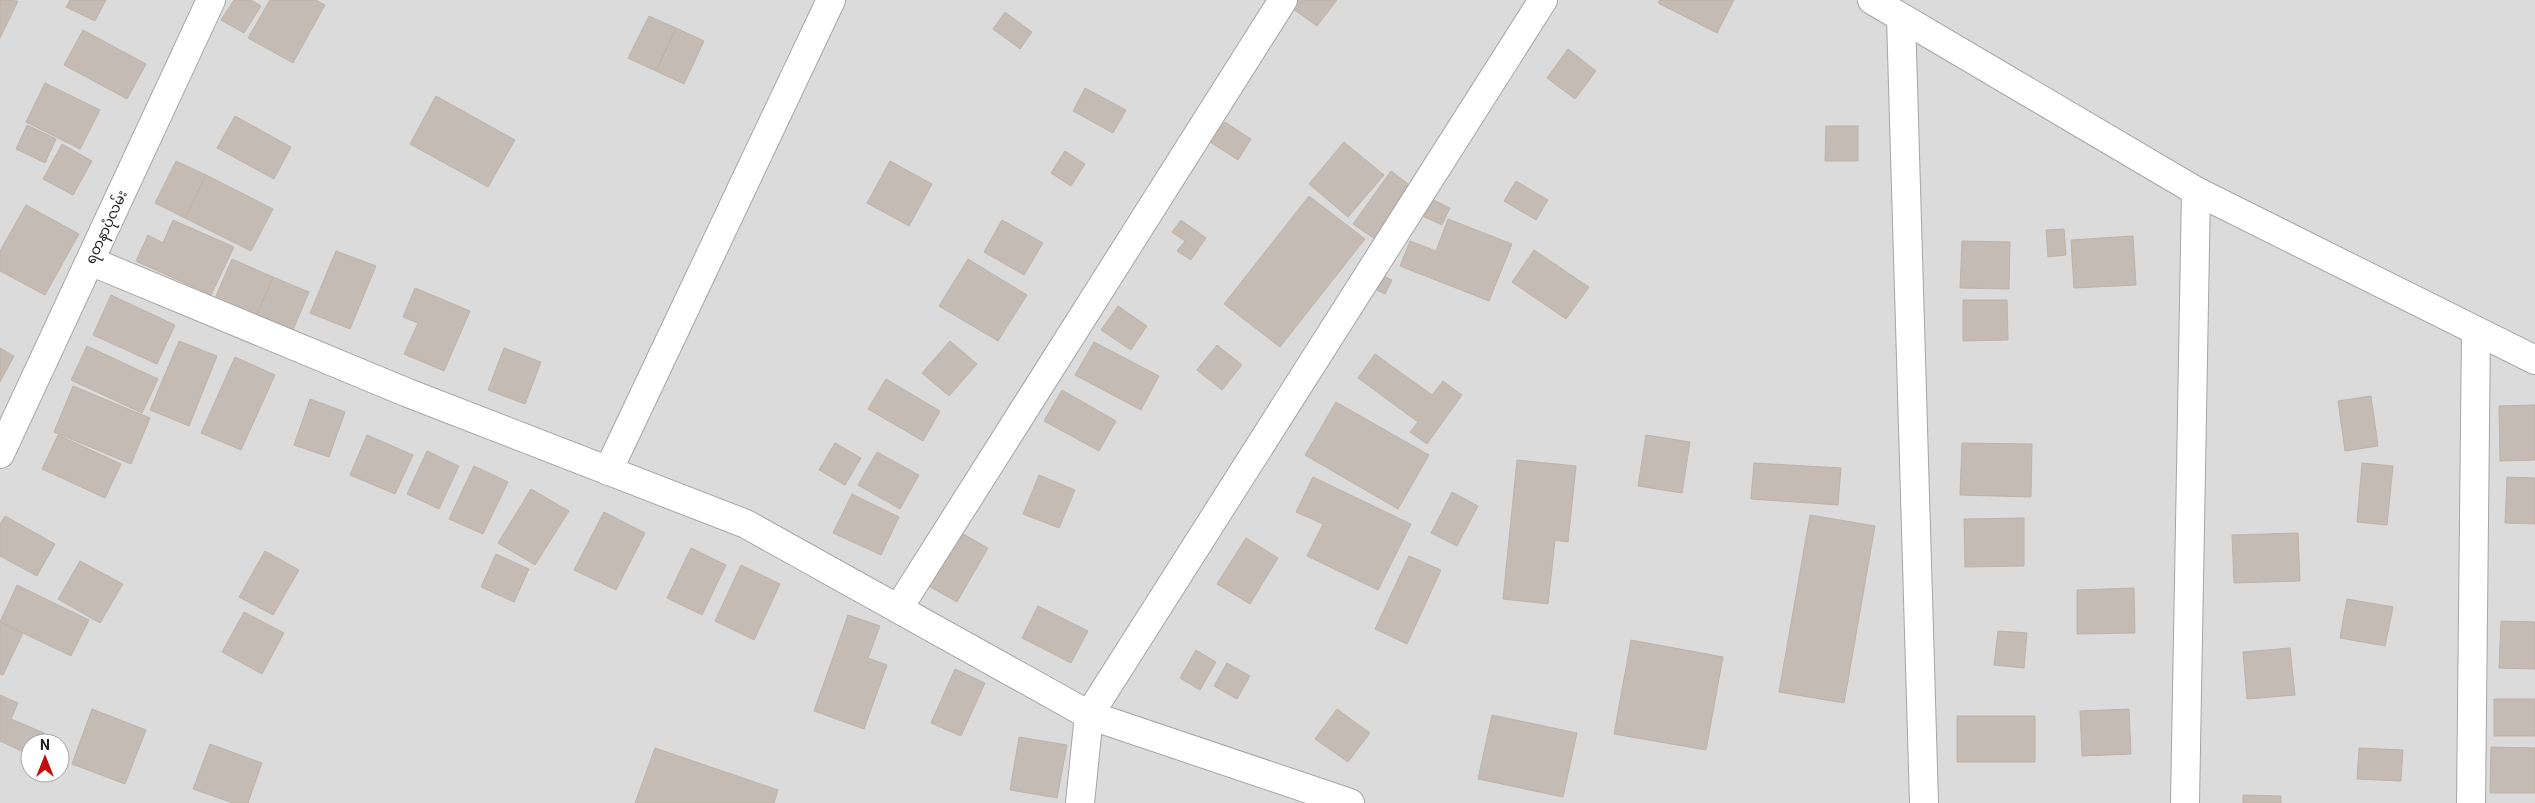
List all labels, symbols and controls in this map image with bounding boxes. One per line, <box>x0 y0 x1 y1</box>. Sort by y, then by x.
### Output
street label: ရတနာပုံလမ်း <box>80 187 134 268</box>
north arrow <box>20 733 70 783</box>
text: N <box>40 737 50 753</box>

